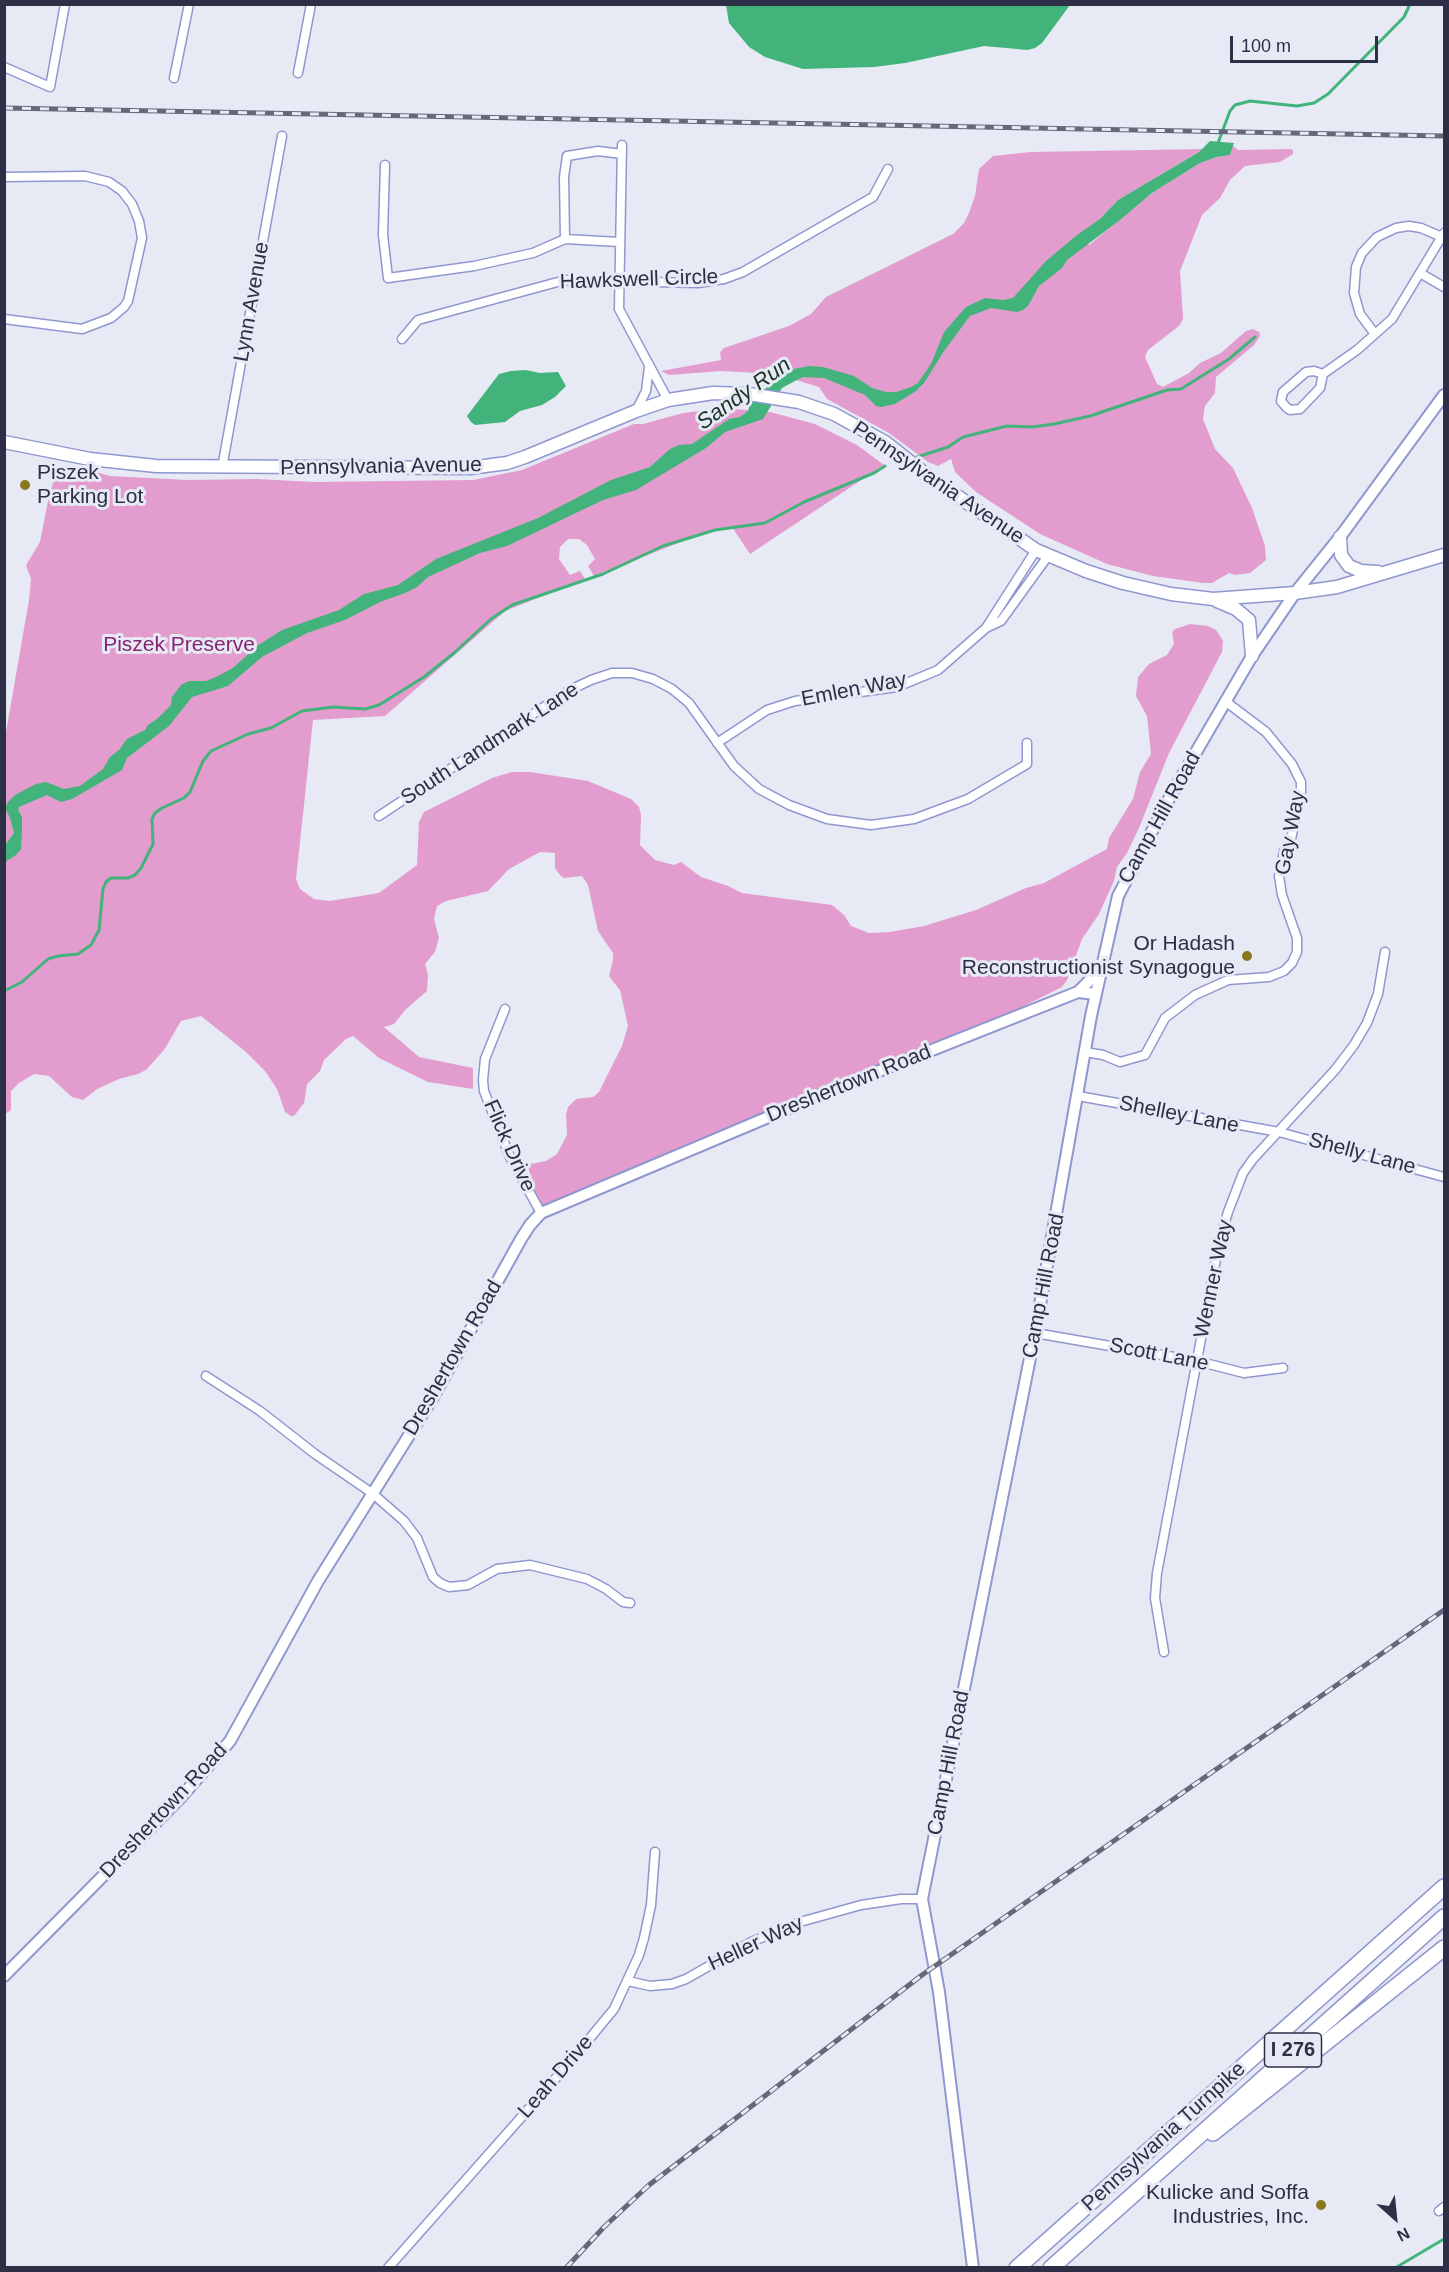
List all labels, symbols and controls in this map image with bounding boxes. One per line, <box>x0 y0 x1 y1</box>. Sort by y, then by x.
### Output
scale bar <box>1233 24 1382 62</box>
text: 100 m <box>1241 36 1291 56</box>
street label: Lynn Avenue <box>229 240 275 364</box>
street label: Hawkswell Circle <box>559 265 719 295</box>
water label: Sandy Run <box>692 352 796 436</box>
street label: Pennsylvania Avenue <box>847 416 1029 550</box>
street label: Pennsylvania Avenue <box>280 453 482 481</box>
place label: Piszek Parking Lot <box>37 460 143 510</box>
marker: Piszek Parking Lot <box>18 478 32 492</box>
park label: Piszek Preserve <box>103 632 255 658</box>
street label: Emlen Way <box>799 667 909 713</box>
street label: South Landmark Lane <box>396 677 584 811</box>
street label: Camp Hill Road <box>1113 748 1207 888</box>
street label: Gay Way <box>1270 789 1312 877</box>
place label: Or Hadash Reconstructionist Synagogue <box>962 931 1235 981</box>
marker: Or Hadash Reconstructionist Synagogue <box>1240 949 1254 963</box>
street label: Dreshertown Road <box>763 1040 935 1128</box>
street label: Shelley Lane <box>1117 1091 1241 1139</box>
street label: Flick Drive <box>478 1096 540 1196</box>
street label: Shelly Lane <box>1306 1128 1418 1180</box>
street label: Camp Hill Road <box>1018 1211 1070 1361</box>
street label: Wenner Way <box>1189 1218 1239 1340</box>
street label: Dreshertown Road <box>398 1276 508 1440</box>
street label: Scott Lane <box>1107 1333 1211 1377</box>
street label: Camp Hill Road <box>923 1688 975 1838</box>
street label: Dreshertown Road <box>95 1738 233 1884</box>
street label: Heller Way <box>704 1911 808 1977</box>
street label: Leah Drive <box>513 2030 599 2124</box>
road number: I 276 <box>1264 2033 1322 2067</box>
street label: Pennsylvania Turnpike <box>1077 2057 1251 2217</box>
place label: Kulicke and Soffa Industries, Inc. <box>1146 2180 1309 2230</box>
north arrow <box>1365 2188 1425 2248</box>
marker: Kulicke and Soffa Industries, Inc. <box>1314 2198 1328 2212</box>
text: N <box>1394 2224 1412 2245</box>

